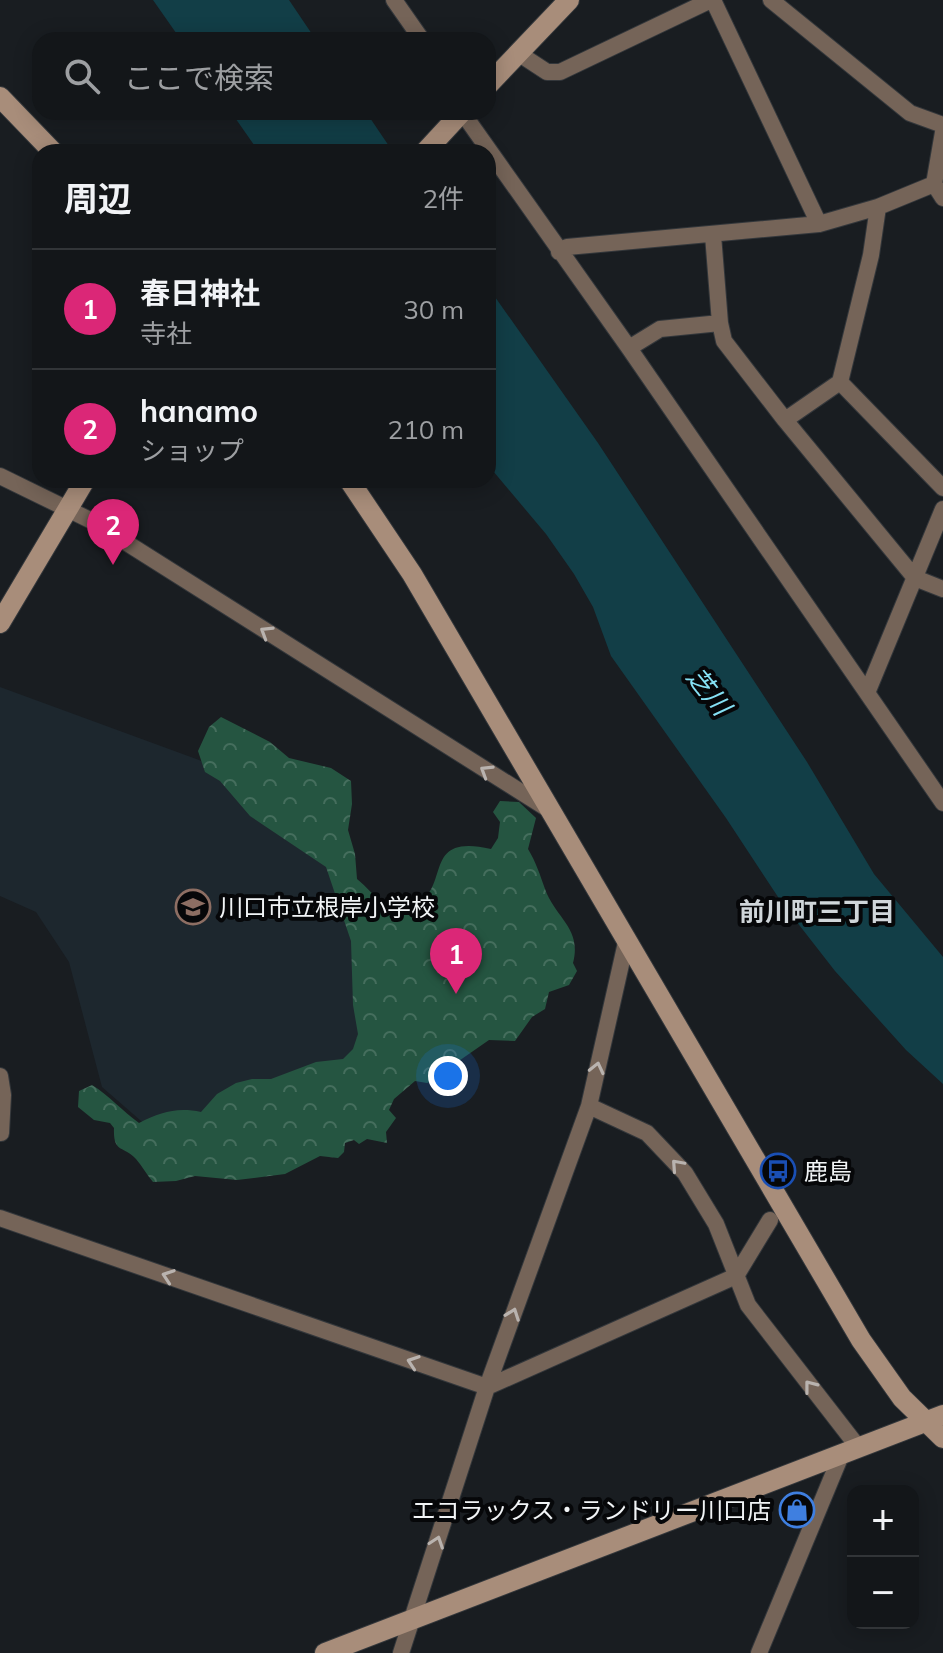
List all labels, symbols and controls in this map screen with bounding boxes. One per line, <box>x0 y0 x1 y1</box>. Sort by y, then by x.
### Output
search box <box>32 32 496 120</box>
icon: search <box>60 54 104 98</box>
text: ここで検索 <box>124 59 274 97</box>
text: 周辺 <box>64 177 132 220</box>
text: 2件 <box>422 182 464 215</box>
text: 春日神社 <box>140 274 260 312</box>
text: 1 <box>82 293 98 326</box>
text: 30 m <box>403 293 464 326</box>
text: 寺社 <box>140 317 192 350</box>
text: hanamo <box>140 392 258 430</box>
text: 2 <box>82 413 98 446</box>
text: 210 m <box>388 413 464 446</box>
text: ショップ <box>140 434 244 467</box>
pin: 2 <box>87 499 139 565</box>
one-way arrow <box>260 627 275 642</box>
water label: 芝川 <box>680 660 740 724</box>
one-way arrow <box>480 765 495 780</box>
school or university icon: 川口市立根岸小学校 <box>174 888 212 926</box>
place label: 川口市立根岸小学校 <box>219 892 435 922</box>
district label: 前川町三丁目 <box>739 895 895 928</box>
pin: 1 <box>430 928 482 994</box>
your location <box>428 1056 468 1096</box>
one-way arrow <box>588 1062 605 1076</box>
bus stop icon: 鹿島 <box>759 1152 797 1190</box>
place label: 鹿島 <box>804 1156 852 1186</box>
one-way arrow <box>671 1160 686 1174</box>
one-way arrow <box>161 1270 175 1286</box>
one-way arrow <box>504 1308 520 1322</box>
one-way arrow <box>407 1355 421 1371</box>
one-way arrow <box>806 1380 820 1395</box>
map controls <box>847 1485 919 1629</box>
button: + <box>847 1485 919 1557</box>
shop icon: エコラックス・ランドリー川口店 <box>778 1491 816 1529</box>
place label: エコラックス・ランドリー川口店 <box>412 1495 771 1525</box>
one-way arrow <box>428 1536 444 1550</box>
button: − <box>847 1557 919 1629</box>

